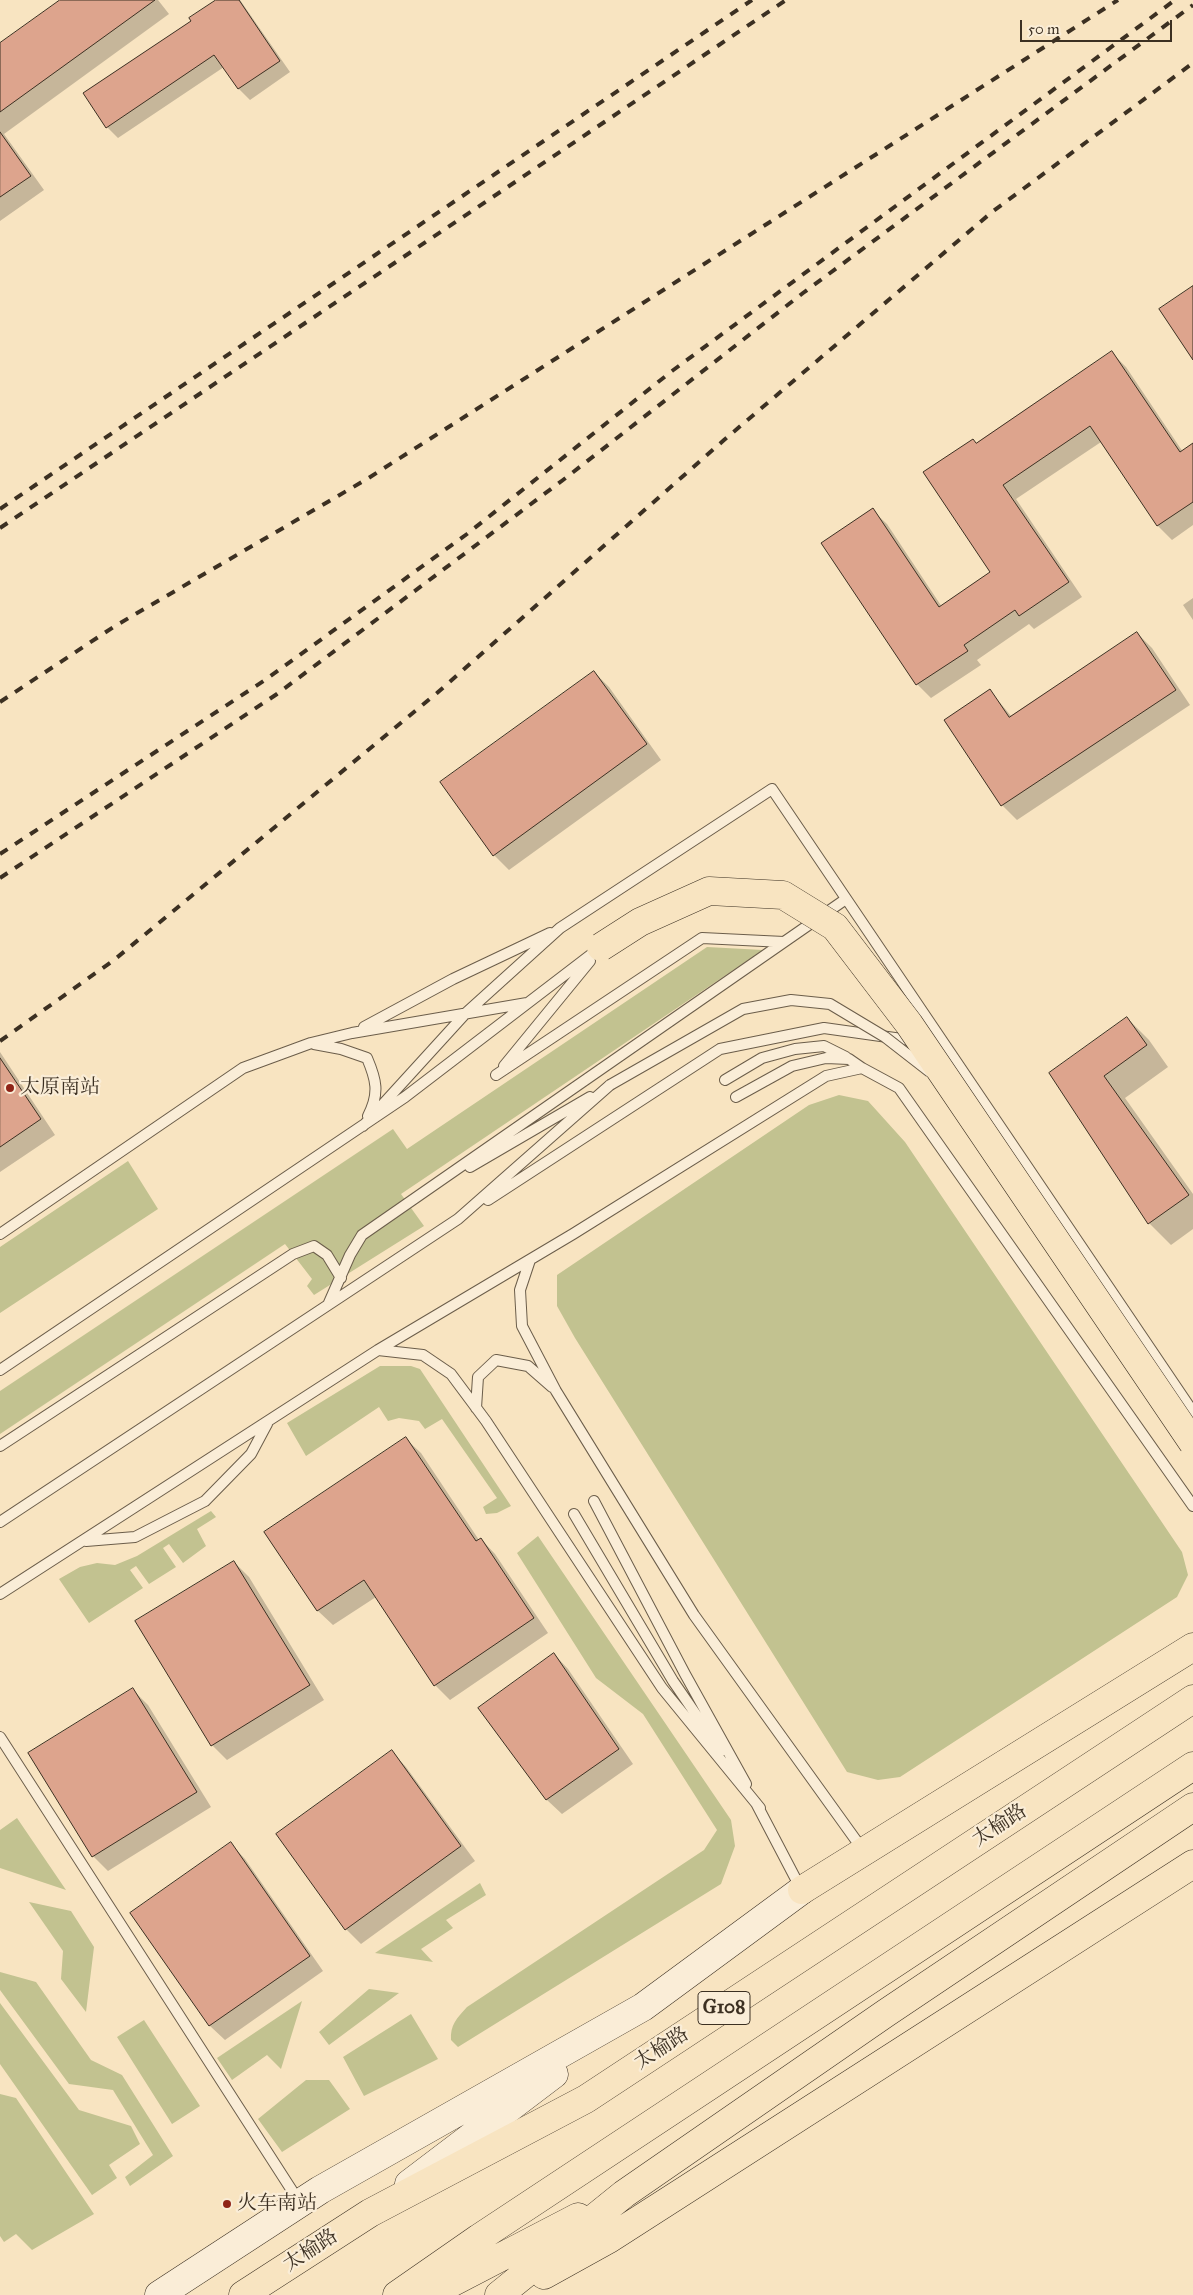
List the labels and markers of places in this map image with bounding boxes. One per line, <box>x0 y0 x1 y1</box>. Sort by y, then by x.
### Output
place label: 太原南站 <box>20 1076 100 1100</box>
marker: 太原南站 <box>4 1082 16 1094</box>
place label: 火车南站 <box>237 2192 317 2216</box>
marker: 火车南站 <box>221 2198 233 2210</box>

